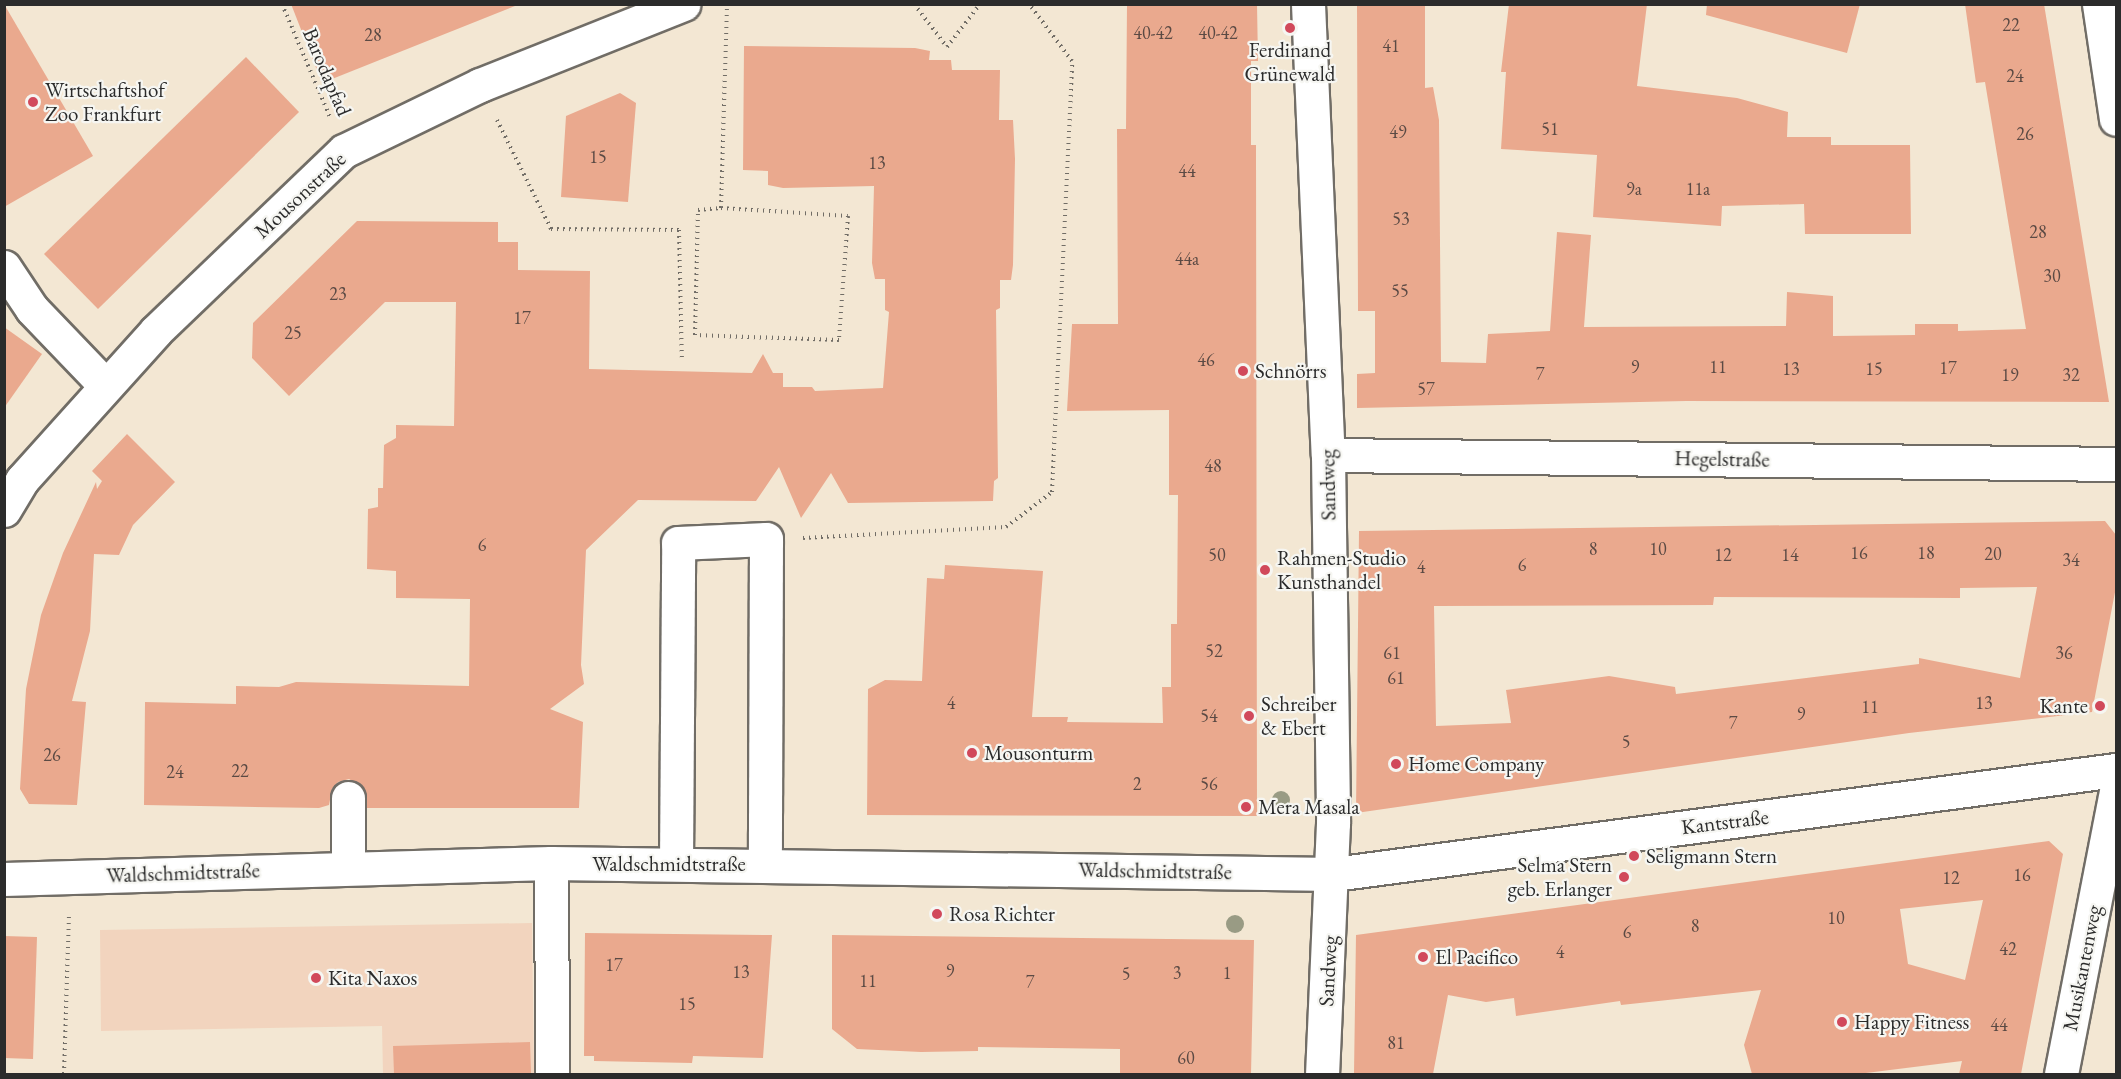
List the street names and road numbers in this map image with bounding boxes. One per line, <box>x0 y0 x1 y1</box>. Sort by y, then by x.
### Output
street label: Barodapfad <box>297 24 357 120</box>
street label: Mousonstraße <box>249 146 351 244</box>
street label: Hegelstraße <box>1674 446 1770 472</box>
street label: Sandweg <box>1315 449 1341 521</box>
street label: Kantstraße <box>1680 804 1770 840</box>
street label: Waldschmidtstraße <box>592 851 746 877</box>
street label: Waldschmidtstraße <box>1078 857 1232 885</box>
street label: Waldschmidtstraße <box>106 858 260 888</box>
street label: Musikantenweg <box>2057 903 2107 1033</box>
street label: Sandweg <box>1314 935 1342 1007</box>

